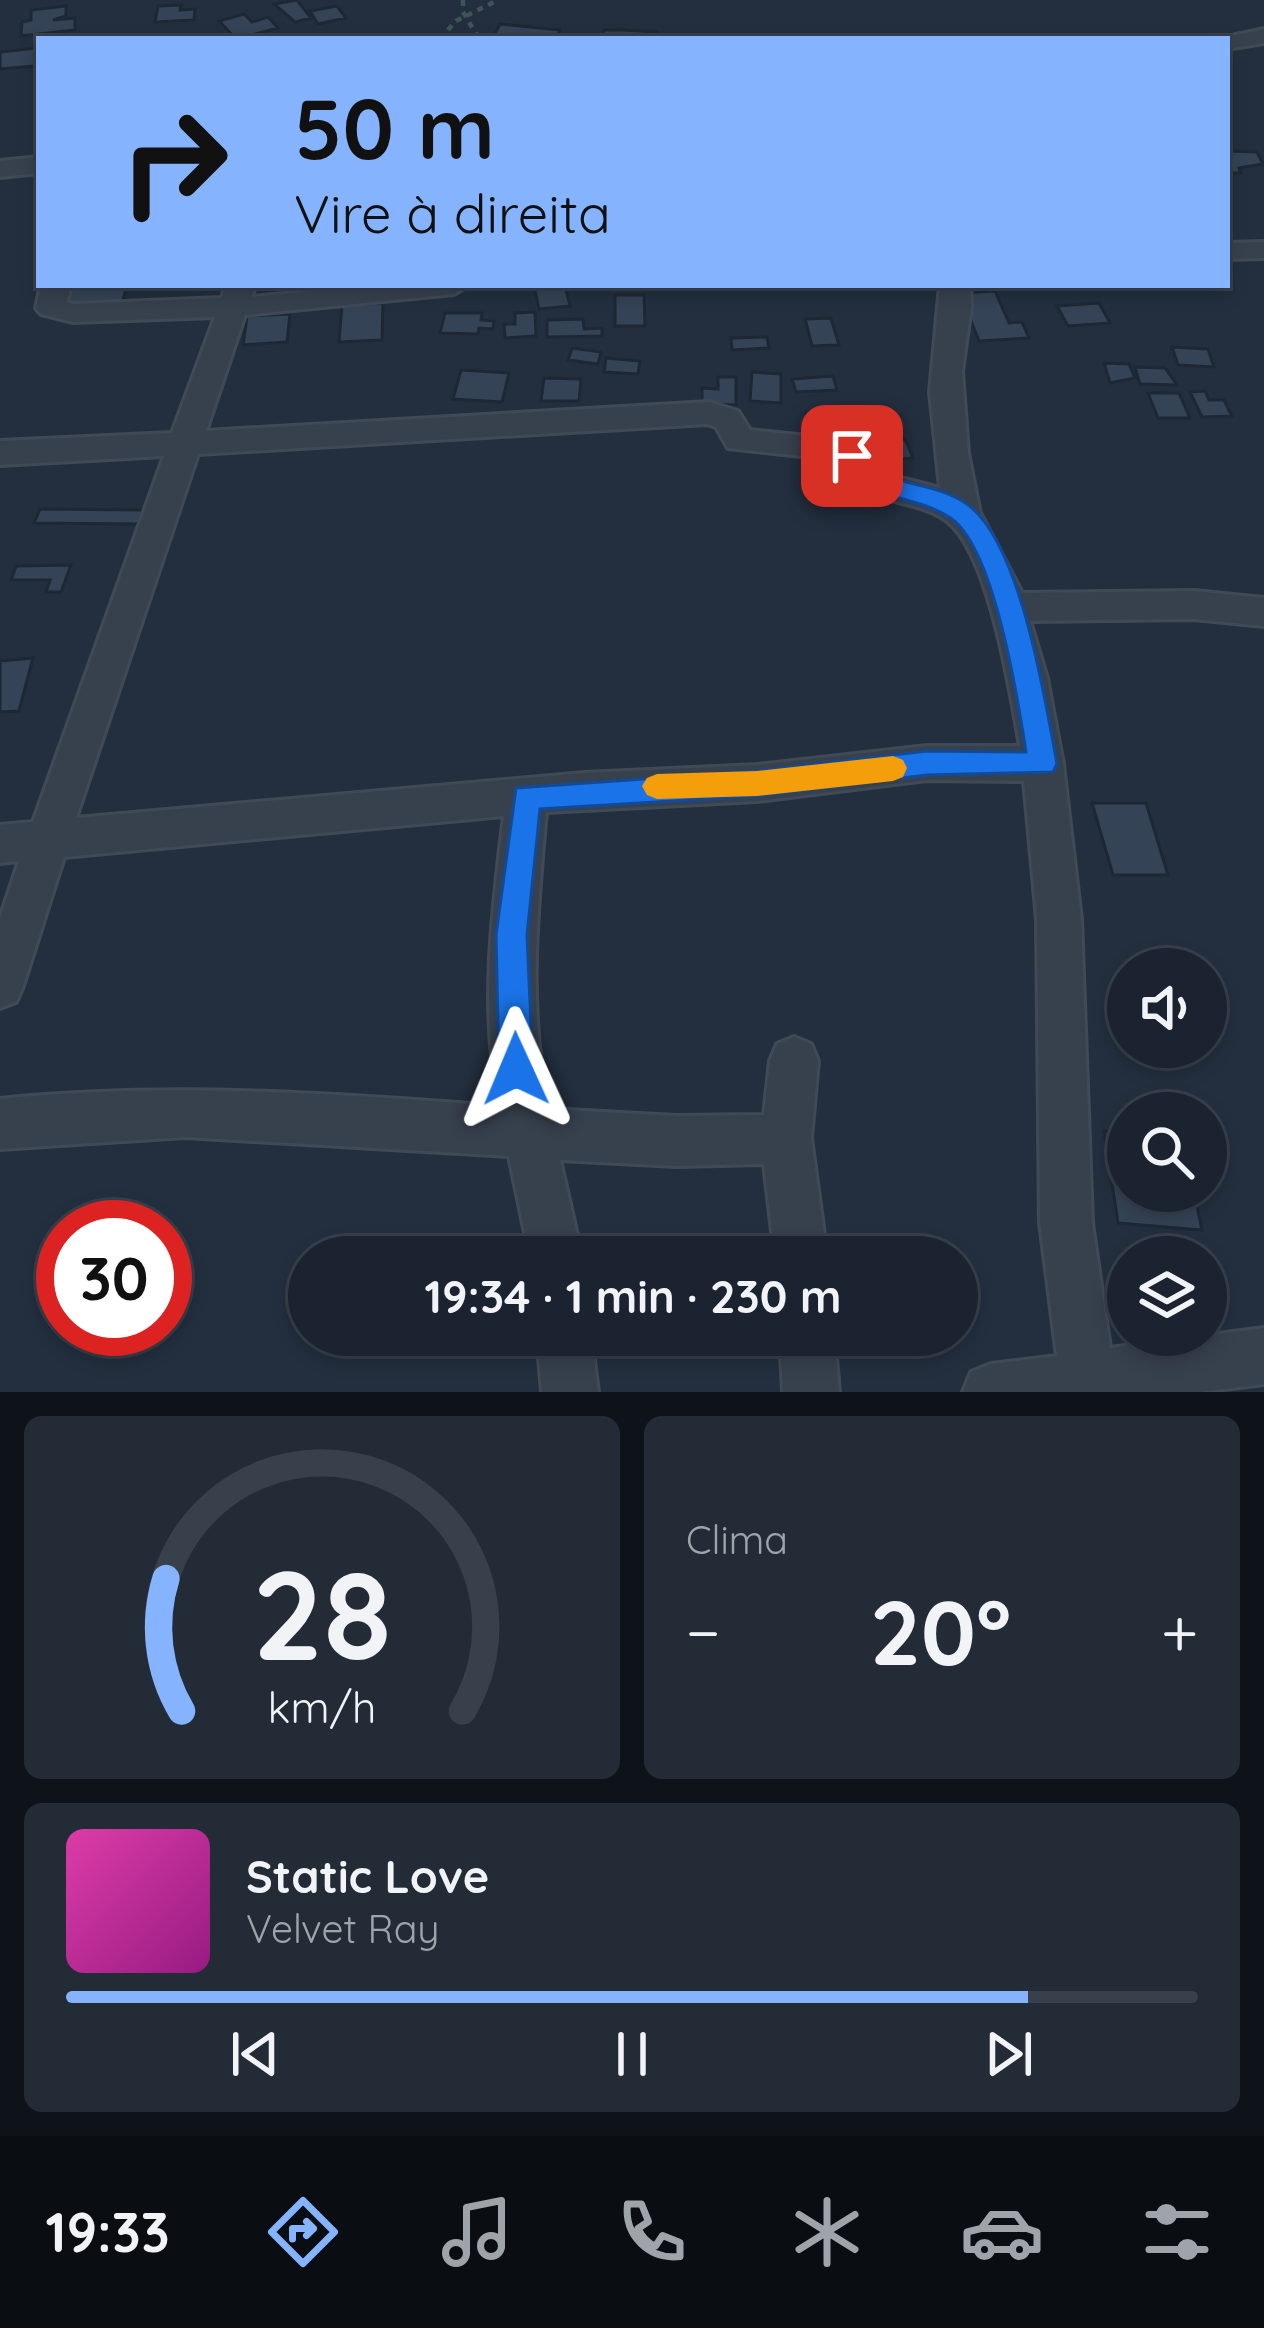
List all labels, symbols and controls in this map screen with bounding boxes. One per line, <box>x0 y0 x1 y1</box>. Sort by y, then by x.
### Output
text: 50 m <box>294 75 495 180</box>
icon: right <box>96 84 252 240</box>
text: Vire à direita <box>294 179 611 247</box>
pin <box>801 405 903 507</box>
icon: arrive <box>819 423 885 489</box>
map controls <box>1107 948 1227 1356</box>
button: sound <box>1107 948 1227 1068</box>
position arrow <box>453 1006 579 1132</box>
button: search <box>1107 1092 1227 1212</box>
speed limit sign: 30 <box>36 1200 192 1356</box>
button: layers <box>1107 1236 1227 1356</box>
text: 19:34 · 1 min · 230 m <box>425 1268 841 1324</box>
text: Clima <box>686 1515 788 1564</box>
text: 28 <box>252 1535 392 1691</box>
text: 20° <box>870 1575 1011 1688</box>
text: − <box>686 1590 720 1673</box>
text: + <box>1161 1590 1198 1673</box>
text: km/h <box>268 1679 376 1733</box>
text: Static Love <box>246 1848 489 1904</box>
text: Velvet Ray <box>246 1904 439 1953</box>
icon: previous <box>222 2021 288 2087</box>
icon: pause <box>599 2021 665 2087</box>
icon: next <box>976 2021 1042 2087</box>
icon: directions <box>261 2190 345 2274</box>
icon: music <box>435 2190 519 2274</box>
icon: phone <box>610 2190 694 2274</box>
icon: climate <box>785 2190 869 2274</box>
icon: car <box>960 2190 1044 2274</box>
icon: filters <box>1135 2190 1219 2274</box>
text: 19:33 <box>45 2198 170 2266</box>

